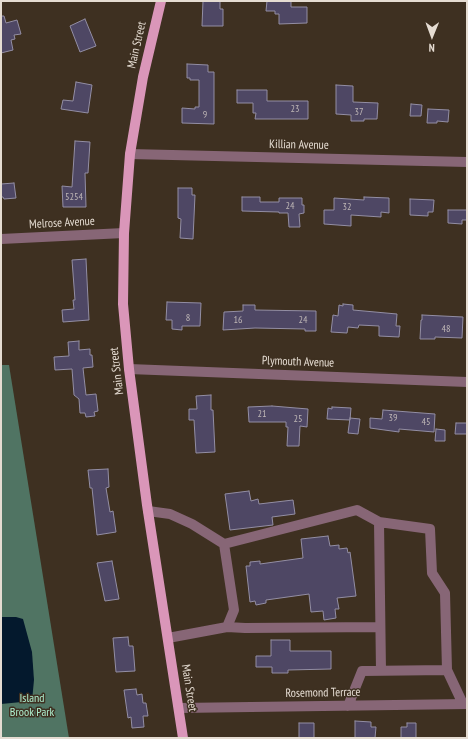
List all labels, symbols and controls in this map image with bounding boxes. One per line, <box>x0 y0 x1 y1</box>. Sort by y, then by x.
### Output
north arrow <box>412 16 452 56</box>
street label: Main Street <box>125 20 149 70</box>
text: N <box>429 41 435 55</box>
house number: 23 <box>291 103 299 115</box>
house number: 37 <box>355 106 363 118</box>
house number: 9 <box>203 109 207 121</box>
street label: Killian Avenue <box>269 137 329 153</box>
house number: 5254 <box>65 191 83 203</box>
house number: 24 <box>286 200 294 212</box>
house number: 32 <box>343 201 351 213</box>
street label: Melrose Avenue <box>29 214 95 232</box>
house number: 8 <box>186 312 190 324</box>
house number: 16 <box>234 314 242 326</box>
house number: 24 <box>299 314 307 326</box>
house number: 48 <box>442 323 450 335</box>
street label: Main Street <box>107 346 127 396</box>
street label: Plymouth Avenue <box>262 354 334 370</box>
house number: 21 <box>258 408 266 420</box>
house number: 39 <box>389 412 397 424</box>
house number: 25 <box>294 413 302 425</box>
house number: 45 <box>422 416 430 428</box>
street label: Main Street <box>178 663 200 713</box>
street label: Rosemond Terrace <box>285 685 361 701</box>
park label: Island Brook Park <box>10 692 54 720</box>

